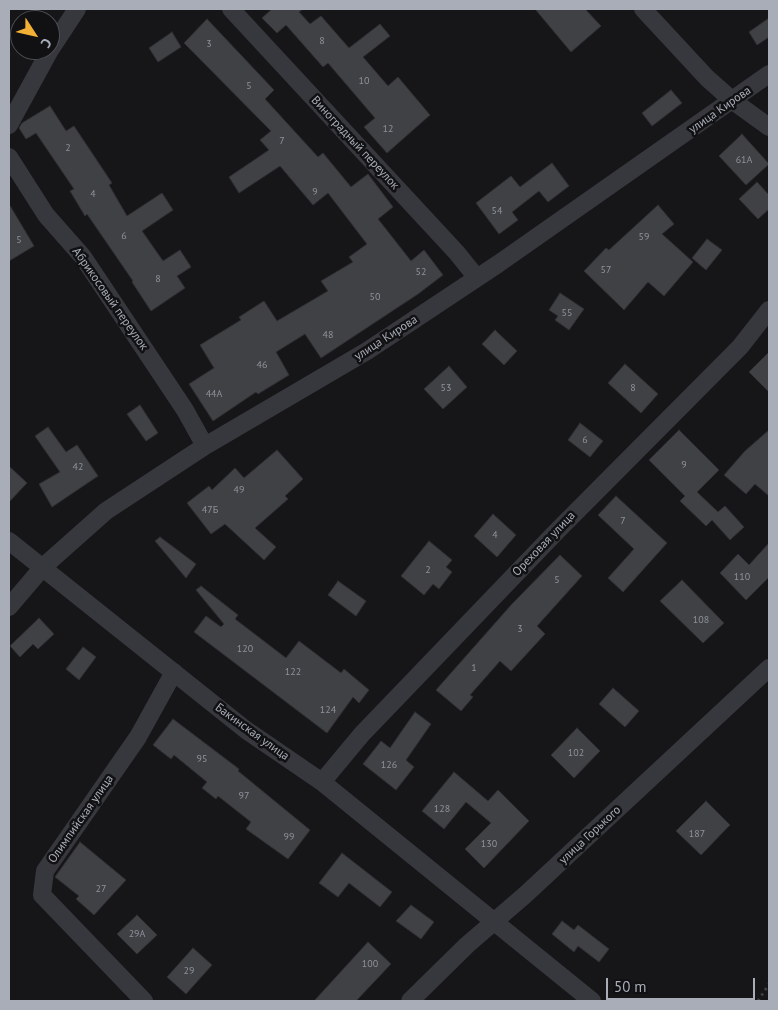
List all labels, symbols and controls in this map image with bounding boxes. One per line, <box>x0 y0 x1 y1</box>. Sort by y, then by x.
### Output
north arrow <box>10 10 60 60</box>
text: С <box>37 35 56 51</box>
house number: 8 <box>319 35 325 47</box>
house number: 3 <box>206 38 212 50</box>
house number: 10 <box>359 75 369 87</box>
house number: 5 <box>246 80 252 92</box>
street label: улица Кирова <box>686 83 754 137</box>
street label: Виноградный переулок <box>308 93 402 193</box>
house number: 12 <box>383 123 393 135</box>
house number: 7 <box>279 135 285 147</box>
house number: 2 <box>65 142 71 154</box>
house number: 61А <box>736 154 752 166</box>
house number: 9 <box>312 186 318 198</box>
house number: 4 <box>90 188 96 200</box>
house number: 54 <box>492 205 502 217</box>
house number: 6 <box>121 230 127 242</box>
house number: 59 <box>639 231 649 243</box>
house number: 5 <box>16 234 22 246</box>
street label: Абрикосовый переулок <box>69 245 151 353</box>
house number: 57 <box>601 264 611 276</box>
house number: 52 <box>416 266 426 278</box>
house number: 8 <box>155 273 161 285</box>
house number: 50 <box>370 291 380 303</box>
house number: 55 <box>562 307 572 319</box>
street label: улица Кирова <box>352 312 420 364</box>
house number: 48 <box>323 329 333 341</box>
house number: 46 <box>257 359 267 371</box>
house number: 53 <box>441 382 451 394</box>
house number: 8 <box>630 382 636 394</box>
house number: 44А <box>206 388 222 400</box>
house number: 6 <box>582 434 588 446</box>
house number: 9 <box>681 459 687 471</box>
house number: 42 <box>73 461 83 473</box>
house number: 49 <box>234 484 244 496</box>
house number: 47Б <box>202 504 218 516</box>
street label: Ореховая улица <box>510 509 578 579</box>
house number: 7 <box>620 515 626 527</box>
house number: 4 <box>492 529 498 541</box>
house number: 2 <box>425 564 431 576</box>
house number: 110 <box>734 571 750 583</box>
house number: 5 <box>554 574 560 586</box>
house number: 108 <box>693 614 709 626</box>
house number: 3 <box>517 623 523 635</box>
house number: 120 <box>237 643 253 655</box>
house number: 1 <box>471 662 477 674</box>
house number: 122 <box>285 666 301 678</box>
street label: Бакинская улица <box>212 700 292 764</box>
house number: 124 <box>320 704 336 716</box>
house number: 102 <box>568 747 584 759</box>
house number: 95 <box>197 753 207 765</box>
house number: 126 <box>381 759 397 771</box>
street label: Олимпийская улица <box>45 772 117 866</box>
house number: 97 <box>239 790 249 802</box>
house number: 128 <box>434 803 450 815</box>
street label: улица Горького <box>556 803 624 867</box>
house number: 187 <box>689 828 705 840</box>
house number: 99 <box>284 831 294 843</box>
house number: 130 <box>481 838 497 850</box>
house number: 27 <box>96 883 106 895</box>
house number: 29А <box>129 928 145 940</box>
house number: 100 <box>362 958 378 970</box>
house number: 29 <box>184 965 194 977</box>
scale bar <box>608 968 757 1000</box>
text: 50 m <box>614 977 647 996</box>

